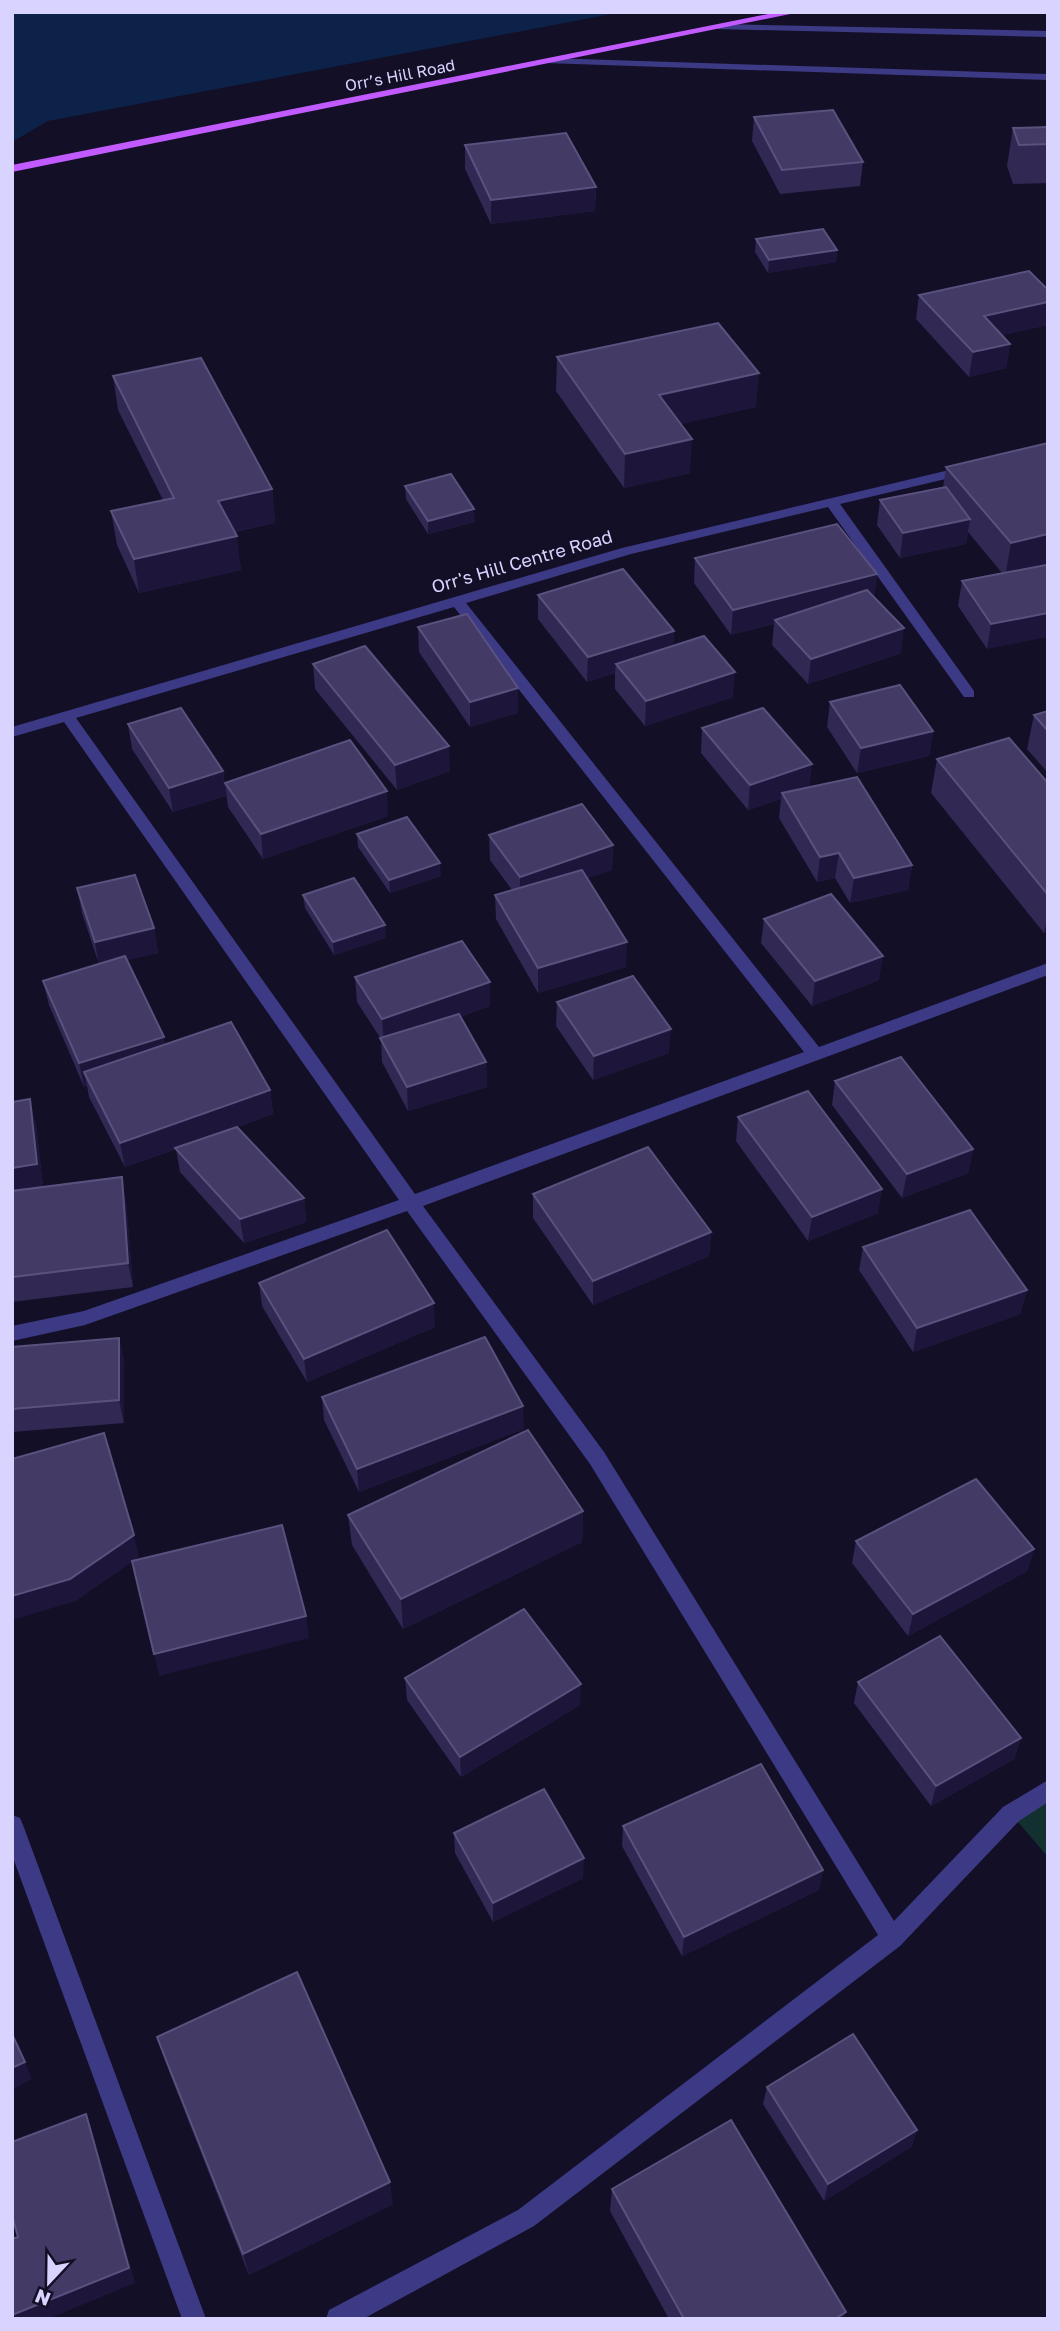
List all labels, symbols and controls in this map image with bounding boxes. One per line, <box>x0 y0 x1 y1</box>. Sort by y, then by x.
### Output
street label: Orr’s Hill Road <box>343 55 457 95</box>
street label: Orr's Hill Centre Road <box>429 525 615 597</box>
north arrow <box>14 2247 84 2317</box>
text: N <box>31 2285 53 2312</box>

